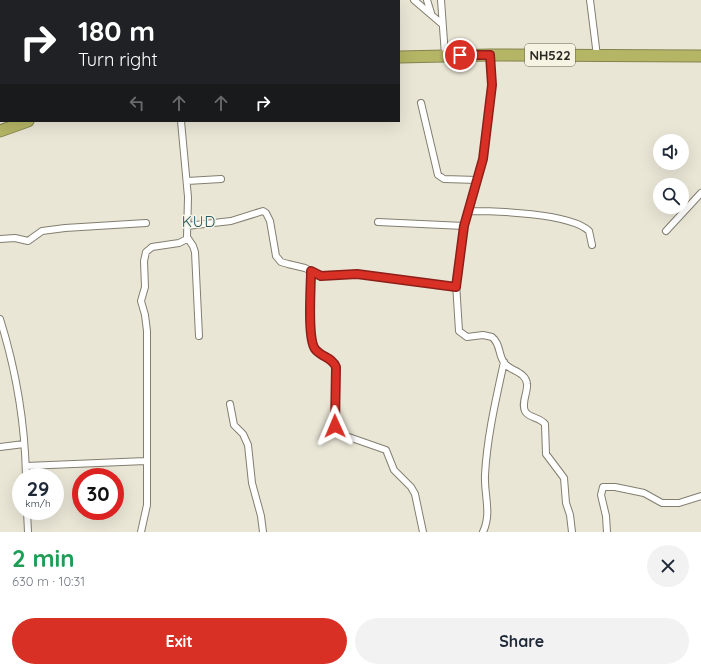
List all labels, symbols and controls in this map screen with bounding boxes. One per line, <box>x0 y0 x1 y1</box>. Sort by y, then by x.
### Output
text: 180 m <box>78 13 155 48</box>
icon: right <box>12 16 64 68</box>
pin <box>443 38 477 72</box>
icon: arrive <box>449 44 471 66</box>
road number: NH522 <box>525 44 575 66</box>
text: Turn right <box>78 48 158 71</box>
icon: left <box>126 92 148 114</box>
icon: ahead <box>168 92 190 114</box>
icon: ahead <box>210 92 232 114</box>
icon: right <box>252 92 274 114</box>
map controls <box>653 134 689 214</box>
button: sound <box>653 134 689 170</box>
button: search <box>653 178 689 214</box>
district label: KUD <box>182 212 216 231</box>
position arrow <box>314 405 356 447</box>
speed limit sign: 30 <box>72 468 124 520</box>
text: 29 <box>27 476 49 501</box>
text: km/h <box>25 497 51 510</box>
text: 2 min <box>12 543 74 573</box>
button: close <box>647 545 689 587</box>
text: 630 m · 10:31 <box>12 573 85 589</box>
button: Exit <box>12 618 347 664</box>
button: Share <box>355 618 689 664</box>

